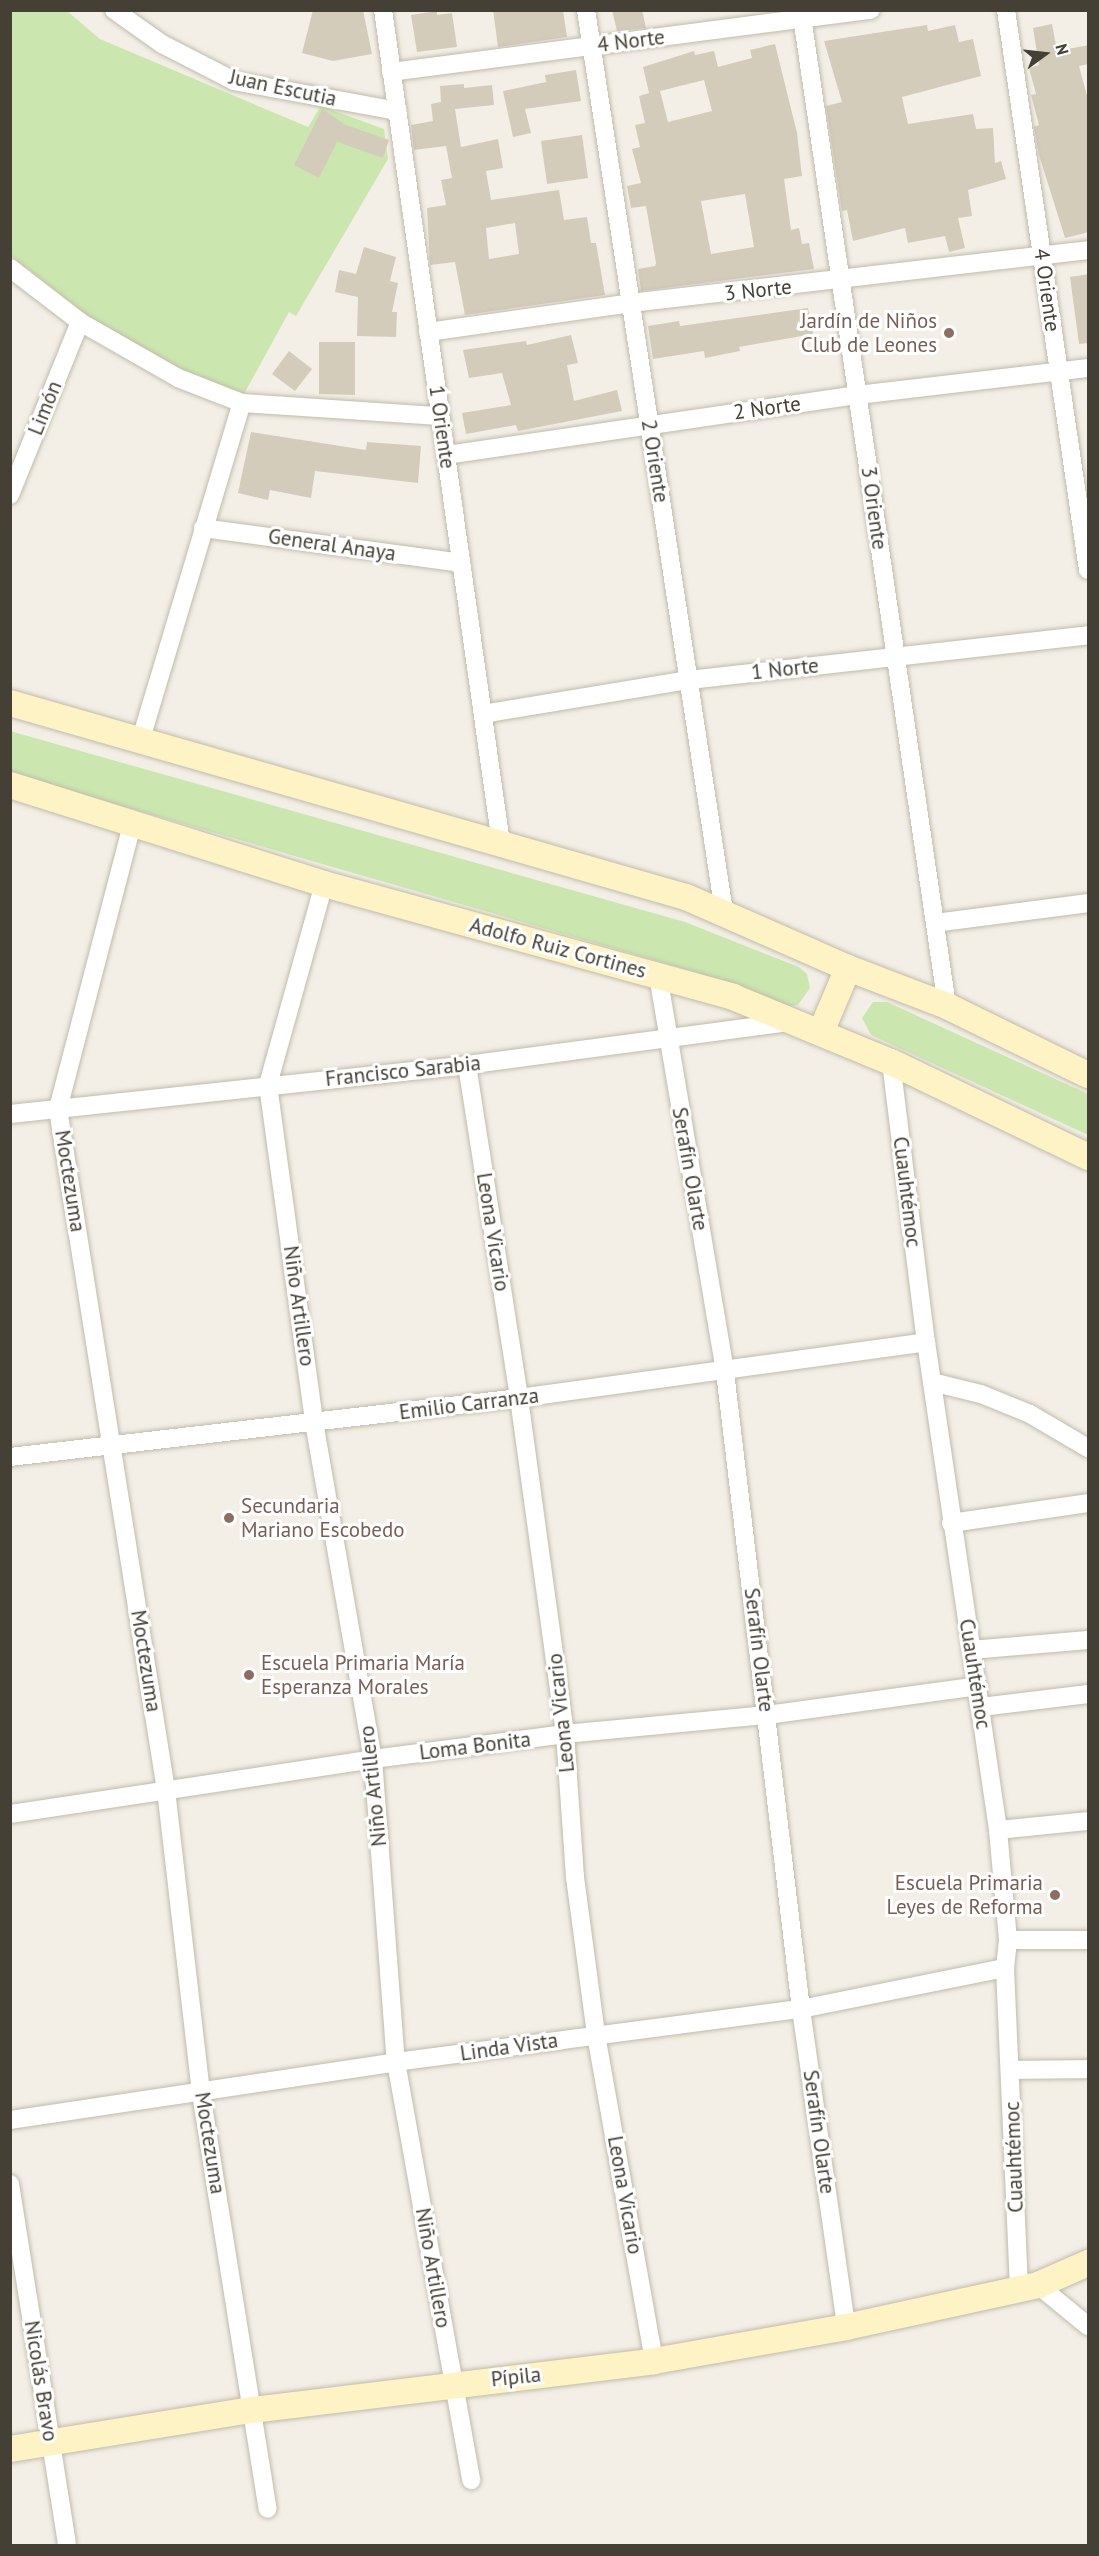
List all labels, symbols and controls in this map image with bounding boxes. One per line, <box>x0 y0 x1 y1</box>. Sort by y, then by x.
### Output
street label: 4 Norte <box>596 24 666 58</box>
north arrow <box>1015 24 1075 84</box>
text: N <box>1051 42 1073 57</box>
street label: Juan Escutia <box>227 64 339 112</box>
street label: 4 Oriente <box>1029 247 1065 333</box>
street label: 3 Norte <box>723 274 793 306</box>
place label: Jardín de Niños Club de Leones <box>800 308 937 358</box>
marker: Jardín de Niños Club de Leones <box>942 326 956 340</box>
street label: Limón <box>23 377 67 439</box>
street label: 1 Oriente <box>424 384 460 470</box>
street label: 2 Norte <box>732 391 802 425</box>
street label: 2 Oriente <box>636 418 674 504</box>
street label: 3 Oriente <box>856 465 892 551</box>
street label: General Anaya <box>266 524 398 566</box>
street label: 1 Norte <box>750 653 820 685</box>
street label: Adolfo Ruiz Cortines <box>467 912 649 984</box>
street label: Francisco Sarabia <box>324 1050 482 1092</box>
street label: Serafín Olarte <box>667 1105 713 1233</box>
street label: Moctezuma <box>50 1128 90 1234</box>
street label: Cuauhtémoc <box>888 1135 926 1249</box>
street label: Leona Vicario <box>471 1171 515 1293</box>
street label: Niño Artillero <box>278 1244 320 1368</box>
street label: Emilio Carranza <box>398 1383 540 1425</box>
place label: Secundaria Mariano Escobedo <box>241 1493 404 1543</box>
marker: Secundaria Mariano Escobedo <box>222 1511 236 1525</box>
street label: Serafín Olarte <box>739 1586 779 1714</box>
street label: Moctezuma <box>126 1608 166 1714</box>
street label: Cuauhtémoc <box>954 1617 996 1731</box>
place label: Escuela Primaria María Esperanza Morales <box>261 1650 465 1700</box>
street label: Leona Vicario <box>542 1652 580 1774</box>
marker: Escuela Primaria María Esperanza Morales <box>242 1668 256 1682</box>
street label: Niño Artillero <box>354 1724 392 1848</box>
street label: Loma Bonita <box>418 1727 532 1765</box>
place label: Escuela Primaria Leyes de Reforma <box>886 1870 1043 1920</box>
marker: Escuela Primaria Leyes de Reforma <box>1048 1888 1062 1902</box>
street label: Linda Vista <box>458 2028 560 2066</box>
street label: Serafín Olarte <box>798 2068 840 2196</box>
street label: Moctezuma <box>190 2090 230 2196</box>
street label: Cuauhtémoc <box>999 2101 1029 2213</box>
street label: Leona Vicario <box>602 2134 648 2256</box>
street label: Niño Artillero <box>410 2206 456 2330</box>
street label: Nicolás Bravo <box>19 2319 63 2443</box>
street label: Pípila <box>490 2362 542 2392</box>

